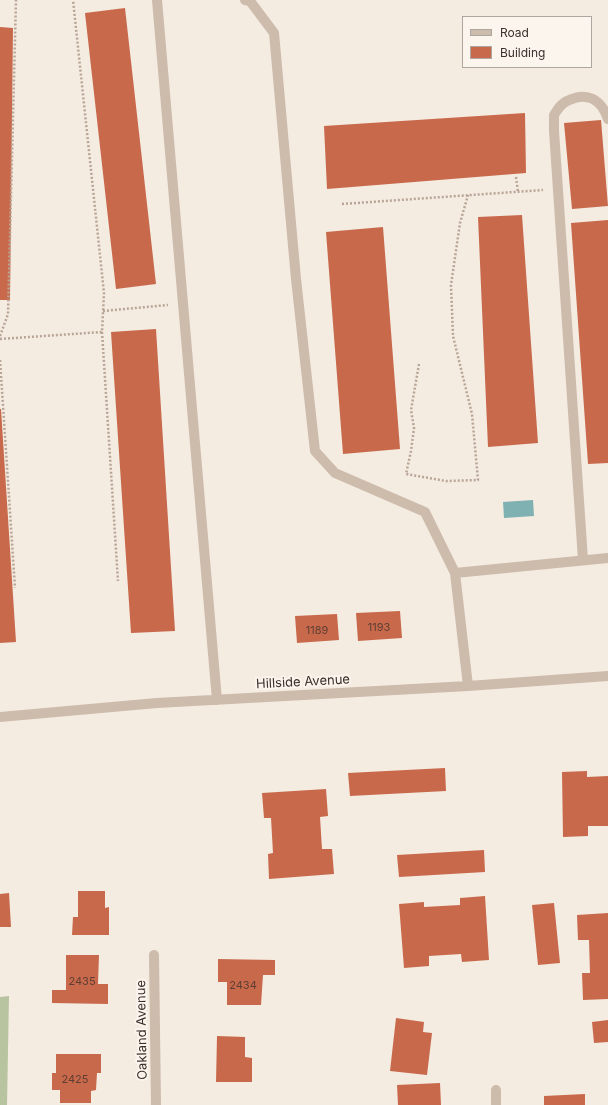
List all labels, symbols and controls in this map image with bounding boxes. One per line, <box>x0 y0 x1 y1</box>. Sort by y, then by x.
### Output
legend <box>462 16 592 68</box>
text: Road <box>500 25 529 40</box>
text: Building <box>500 45 545 60</box>
house number: 1193 <box>368 621 390 635</box>
house number: 1189 <box>306 624 328 638</box>
street label: Hillside Avenue <box>256 672 350 692</box>
house number: 2435 <box>68 975 96 989</box>
house number: 2434 <box>229 979 257 993</box>
street label: Oakland Avenue <box>133 980 151 1080</box>
house number: 2425 <box>61 1073 89 1087</box>

